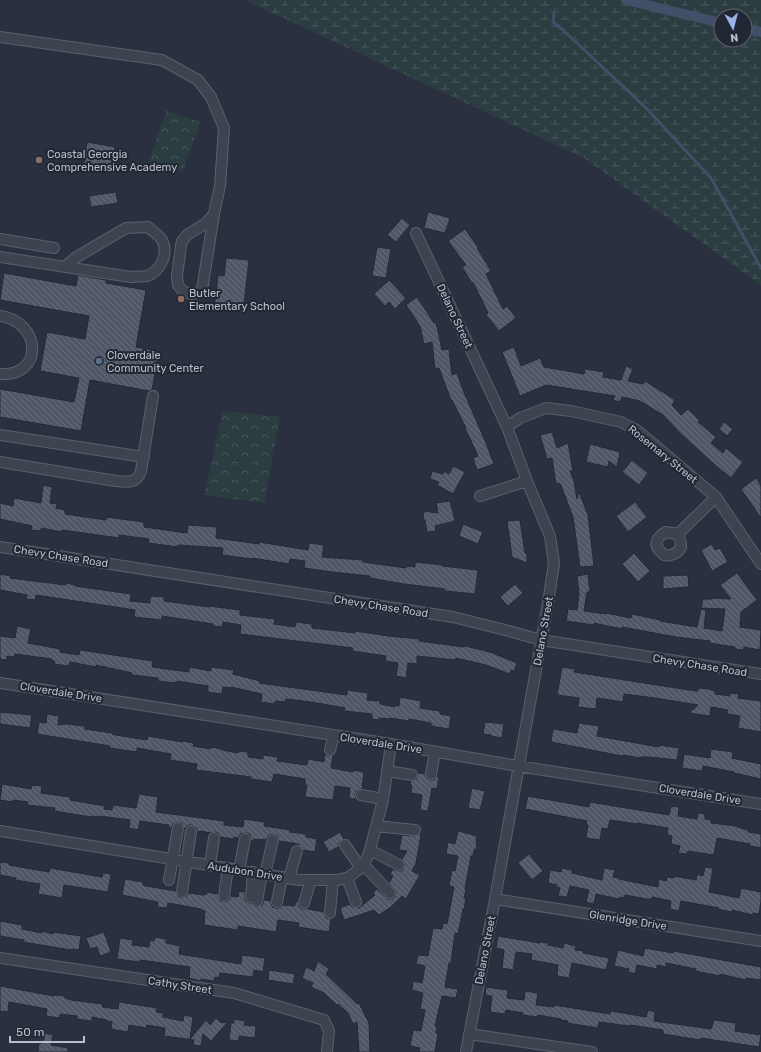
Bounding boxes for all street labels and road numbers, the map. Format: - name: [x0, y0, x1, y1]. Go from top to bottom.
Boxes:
- street label: Delano Street: [434, 282, 476, 351]
- street label: Rosemary Street: [625, 422, 701, 487]
- street label: Chevy Chase Road: [13, 543, 109, 570]
- street label: Chevy Chase Road: [333, 593, 429, 620]
- street label: Delano Street: [531, 595, 556, 667]
- street label: Chevy Chase Road: [652, 652, 748, 679]
- street label: Cloverdale Drive: [19, 680, 103, 705]
- street label: Cloverdale Drive: [339, 731, 423, 756]
- street label: Cloverdale Drive: [658, 782, 742, 807]
- street label: Audubon Drive: [206, 859, 283, 884]
- street label: Glenridge Drive: [588, 908, 668, 933]
- street label: Delano Street: [472, 914, 499, 986]
- street label: Cathy Street: [147, 974, 213, 997]

